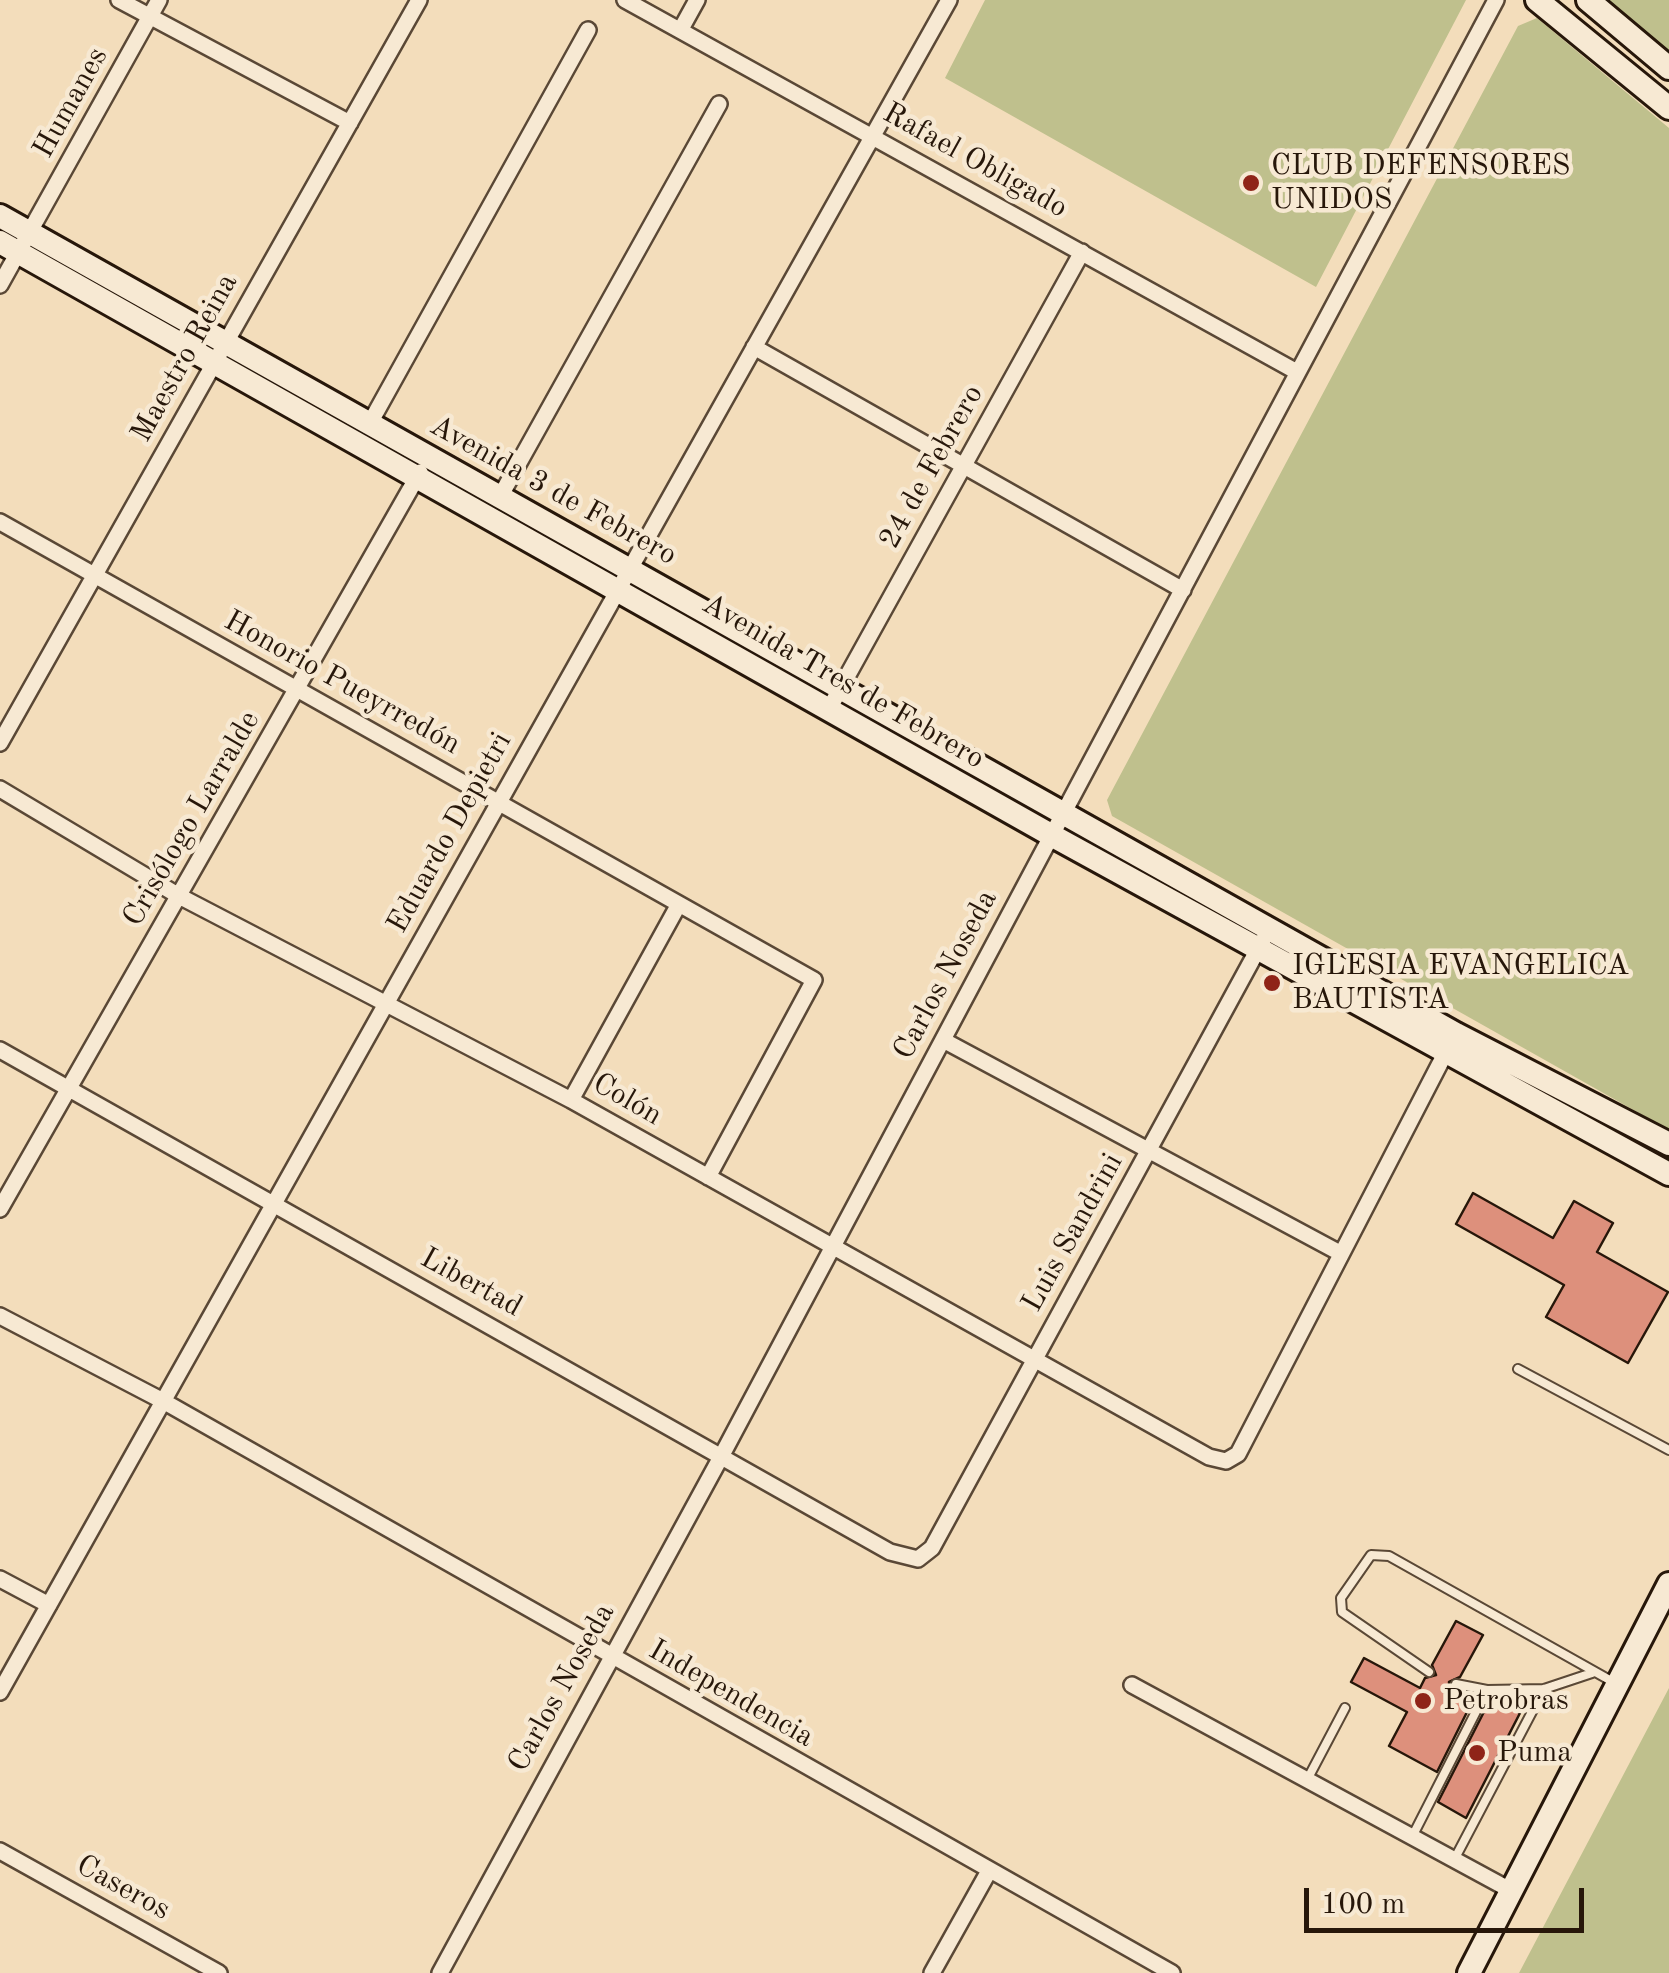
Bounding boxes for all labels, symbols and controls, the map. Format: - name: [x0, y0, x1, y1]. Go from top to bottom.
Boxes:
- street label: Humanes: [26, 41, 116, 165]
- street label: Rafael Obligado: [876, 95, 1074, 227]
- place label: CLUB DEFENSORES UNIDOS: [1271, 148, 1570, 218]
- marker: CLUB DEFENSORES UNIDOS: [1240, 172, 1262, 194]
- street label: Maestro Reina: [124, 267, 246, 449]
- street label: 24 de Febrero: [872, 379, 992, 555]
- street label: Avenida 3 de Febrero: [423, 408, 683, 574]
- street label: Avenida Tres de Febrero: [696, 586, 990, 778]
- street label: Honorio Pueyrredón: [218, 603, 466, 763]
- street label: Crisólogo Larralde: [116, 705, 268, 933]
- street label: Eduardo Depietri: [380, 726, 520, 940]
- street label: Carlos Noseda: [886, 884, 1006, 1066]
- place label: IGLESIA EVANGELICA BAUTISTA: [1292, 948, 1629, 1018]
- marker: IGLESIA EVANGELICA BAUTISTA: [1261, 972, 1283, 994]
- street label: Colón: [586, 1066, 668, 1134]
- street label: Luis Sandrini: [1015, 1147, 1131, 1319]
- street label: Libertad: [414, 1240, 528, 1326]
- street label: Carlos Noseda: [501, 1598, 623, 1778]
- street label: Independencia: [642, 1632, 820, 1756]
- place label: Petrobras: [1443, 1683, 1569, 1719]
- marker: Petrobras: [1412, 1690, 1434, 1712]
- place label: Puma: [1497, 1735, 1572, 1771]
- marker: Puma: [1466, 1742, 1488, 1764]
- street label: Caseros: [70, 1848, 176, 1928]
- scale bar: [1309, 1868, 1589, 1930]
- text: 100 m: [1321, 1890, 1405, 1920]

